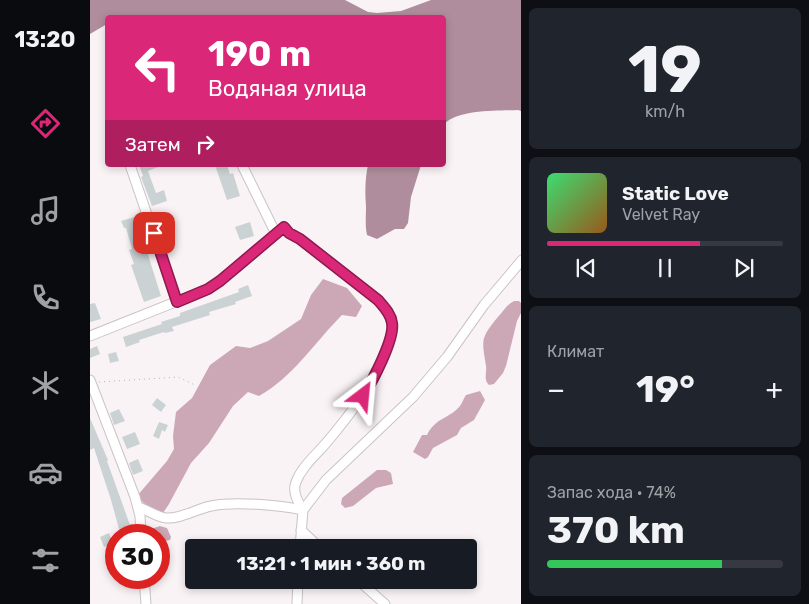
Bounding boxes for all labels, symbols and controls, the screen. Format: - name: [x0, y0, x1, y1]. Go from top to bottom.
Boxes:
- text: 13:20: [14, 26, 76, 53]
- text: 19: [628, 31, 702, 108]
- text: 190 m: [208, 33, 311, 75]
- icon: left: [125, 35, 190, 100]
- text: Водяная улица: [208, 75, 367, 102]
- text: km/h: [645, 102, 685, 121]
- icon: directions: [28, 106, 63, 141]
- icon: right: [191, 130, 219, 158]
- text: Затем: [125, 133, 181, 156]
- text: Static Love: [622, 182, 729, 205]
- icon: music: [28, 193, 63, 228]
- text: Velvet Ray: [622, 205, 700, 224]
- pin: [133, 212, 175, 254]
- icon: arrive: [140, 219, 168, 247]
- icon: previous: [572, 254, 600, 282]
- icon: pause: [651, 254, 679, 282]
- icon: next: [730, 254, 758, 282]
- icon: phone: [28, 280, 63, 315]
- text: Климат: [547, 342, 604, 361]
- text: 19°: [636, 366, 695, 412]
- icon: climate: [28, 368, 63, 403]
- position arrow: [336, 369, 388, 421]
- text: −: [547, 373, 565, 406]
- text: +: [766, 373, 783, 406]
- icon: car: [28, 455, 63, 490]
- text: Запас хода · 74%: [547, 483, 676, 502]
- text: 370 km: [547, 507, 685, 553]
- speed limit sign: 30: [105, 524, 170, 589]
- icon: filters: [28, 543, 63, 578]
- text: 13:21 · 1 мин · 360 m: [237, 552, 425, 575]

